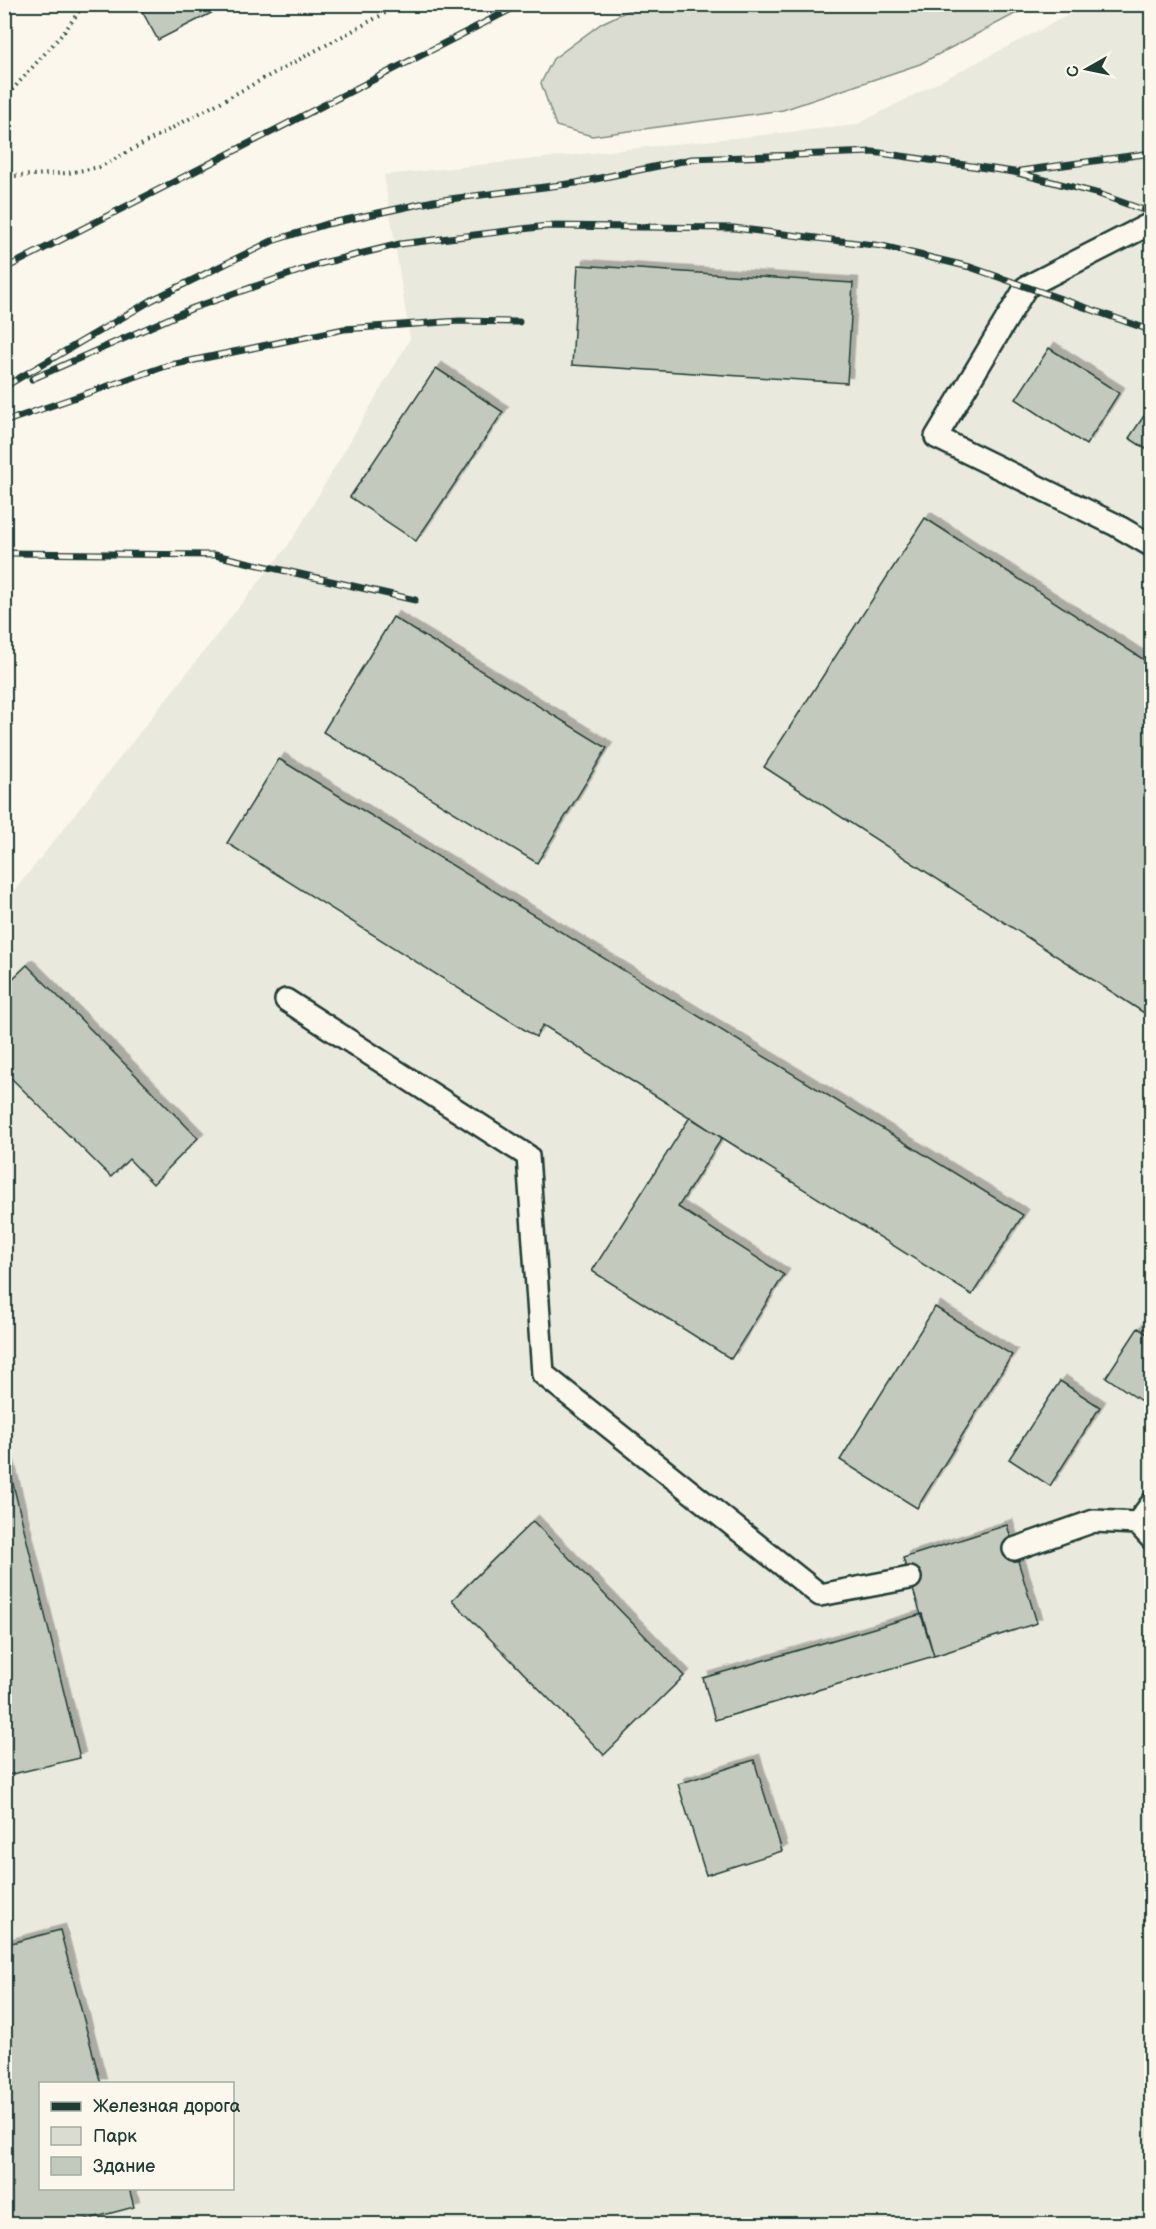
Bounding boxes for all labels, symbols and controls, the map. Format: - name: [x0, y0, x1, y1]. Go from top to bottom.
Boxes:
- north arrow: [1057, 39, 1117, 99]
- text: С: [1063, 64, 1084, 78]
- legend: [39, 2082, 234, 2190]
- text: Железная дорога: [93, 2096, 241, 2117]
- text: Парк: [93, 2126, 137, 2147]
- text: Здание: [93, 2156, 155, 2177]

